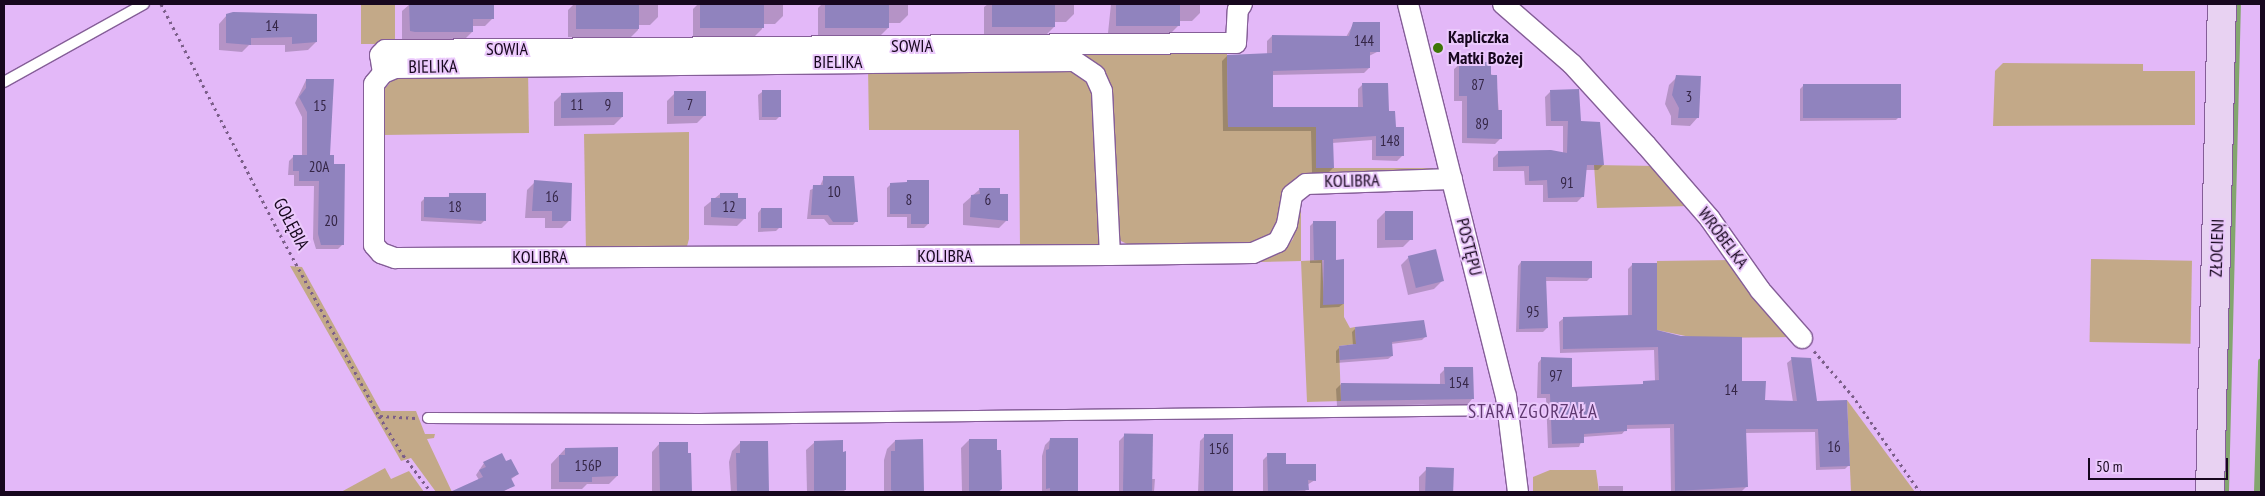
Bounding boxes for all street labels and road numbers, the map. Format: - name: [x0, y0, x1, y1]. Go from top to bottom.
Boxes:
- street label: SOWIA: [891, 35, 933, 57]
- street label: SOWIA: [486, 38, 528, 60]
- street label: BIELIKA: [813, 51, 863, 73]
- street label: BIELIKA: [408, 56, 458, 78]
- street label: KOLIBRA: [1324, 170, 1380, 192]
- street label: GOŁĘBIA: [269, 195, 313, 253]
- street label: WRÓBELKA: [1693, 203, 1753, 273]
- street label: POSTĘPU: [1451, 216, 1487, 278]
- street label: ZŁOCIENI: [2205, 218, 2229, 278]
- street label: KOLIBRA: [917, 245, 973, 267]
- street label: KOLIBRA: [512, 246, 568, 268]

